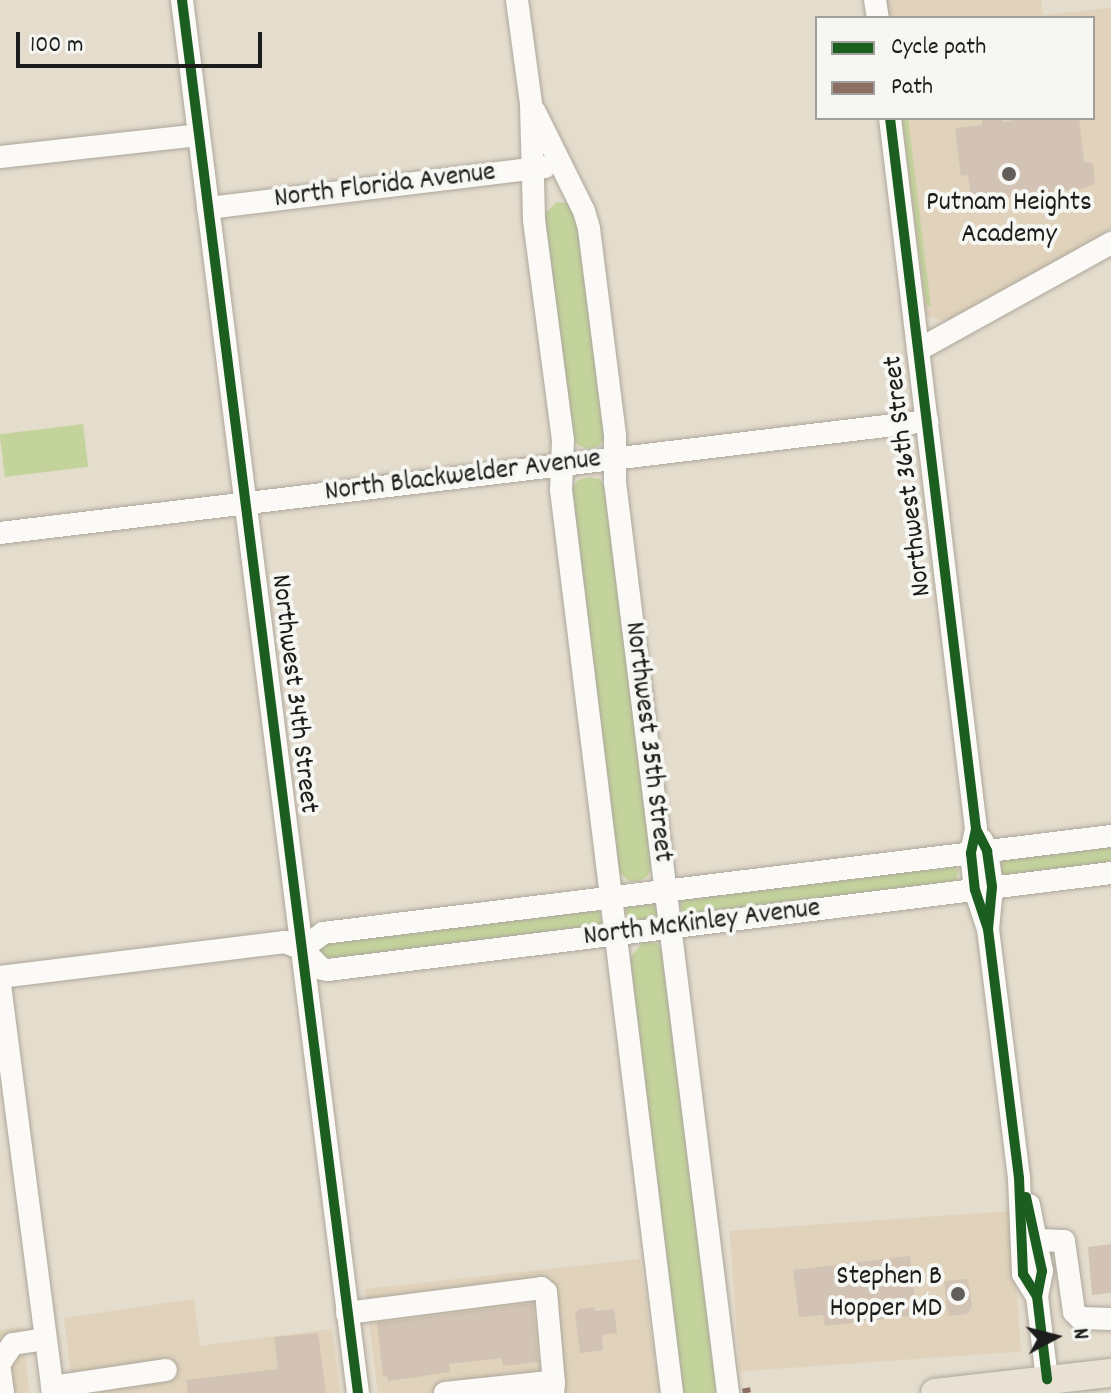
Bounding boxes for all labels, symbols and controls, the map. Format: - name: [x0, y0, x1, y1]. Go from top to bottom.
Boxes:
- scale bar: [20, 16, 266, 66]
- legend: [815, 16, 1095, 120]
- text: 100 m: [30, 29, 83, 63]
- text: Cycle path: [891, 31, 986, 65]
- text: Path: [891, 71, 933, 105]
- street label: North Florida Avenue: [272, 157, 498, 217]
- marker: Putnam Heights Academy: [1000, 165, 1018, 183]
- place label: Putnam Heights Academy: [926, 187, 1092, 253]
- street label: Northwest 36th Street: [878, 354, 940, 598]
- street label: North Blackwelder Avenue: [323, 443, 603, 511]
- street label: Northwest 34th Street: [262, 573, 324, 815]
- street label: Northwest 35th Street: [616, 620, 678, 864]
- street label: North McKinley Avenue: [582, 893, 822, 955]
- place label: Stephen B Hopper MD: [829, 1261, 942, 1327]
- marker: Stephen B Hopper MD: [949, 1285, 967, 1303]
- north arrow: [1015, 1297, 1095, 1377]
- text: N: [1063, 1327, 1095, 1341]

